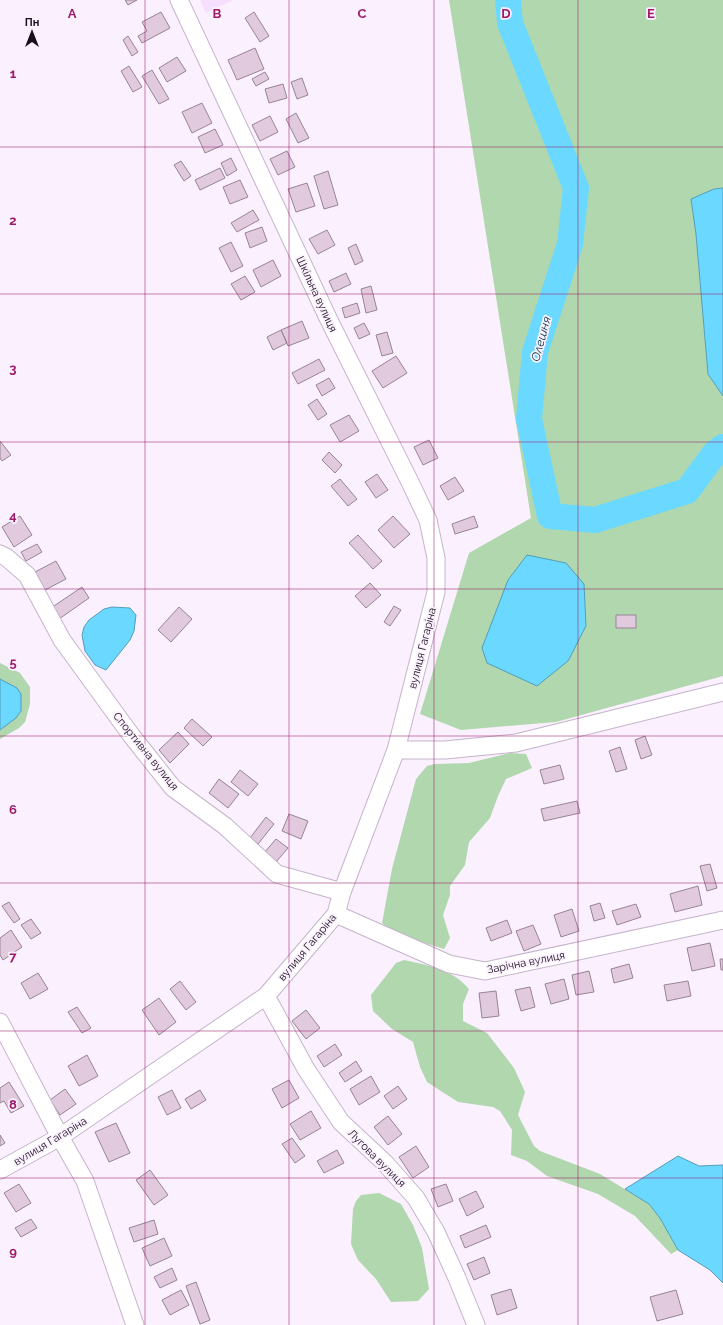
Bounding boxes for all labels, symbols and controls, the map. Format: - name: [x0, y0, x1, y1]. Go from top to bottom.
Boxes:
- text: A: [68, 6, 77, 21]
- text: B: [213, 6, 222, 21]
- text: C: [358, 6, 367, 21]
- text: D: [501, 6, 511, 21]
- text: E: [647, 6, 655, 21]
- north arrow: [12, 12, 52, 52]
- text: Пн: [25, 16, 39, 29]
- text: 1: [10, 66, 17, 81]
- text: 2: [9, 213, 17, 228]
- street label: Шкільна вулиця: [293, 254, 340, 334]
- water label: Олешня: [528, 314, 554, 363]
- text: 3: [9, 361, 17, 376]
- text: 4: [9, 508, 17, 523]
- street label: вулиця Гагаріна: [406, 606, 439, 690]
- text: 5: [9, 655, 17, 670]
- street label: Спортивна вулиця: [110, 710, 181, 793]
- text: 6: [9, 802, 17, 817]
- street label: вулиця Гагаріна: [276, 911, 339, 983]
- text: 7: [9, 949, 17, 964]
- street label: Зарічна вулиця: [486, 949, 566, 976]
- text: 8: [9, 1097, 17, 1112]
- street label: вулиця Гагаріна: [11, 1114, 89, 1168]
- street label: Лугова вулиця: [345, 1127, 408, 1190]
- text: 9: [9, 1244, 17, 1259]

